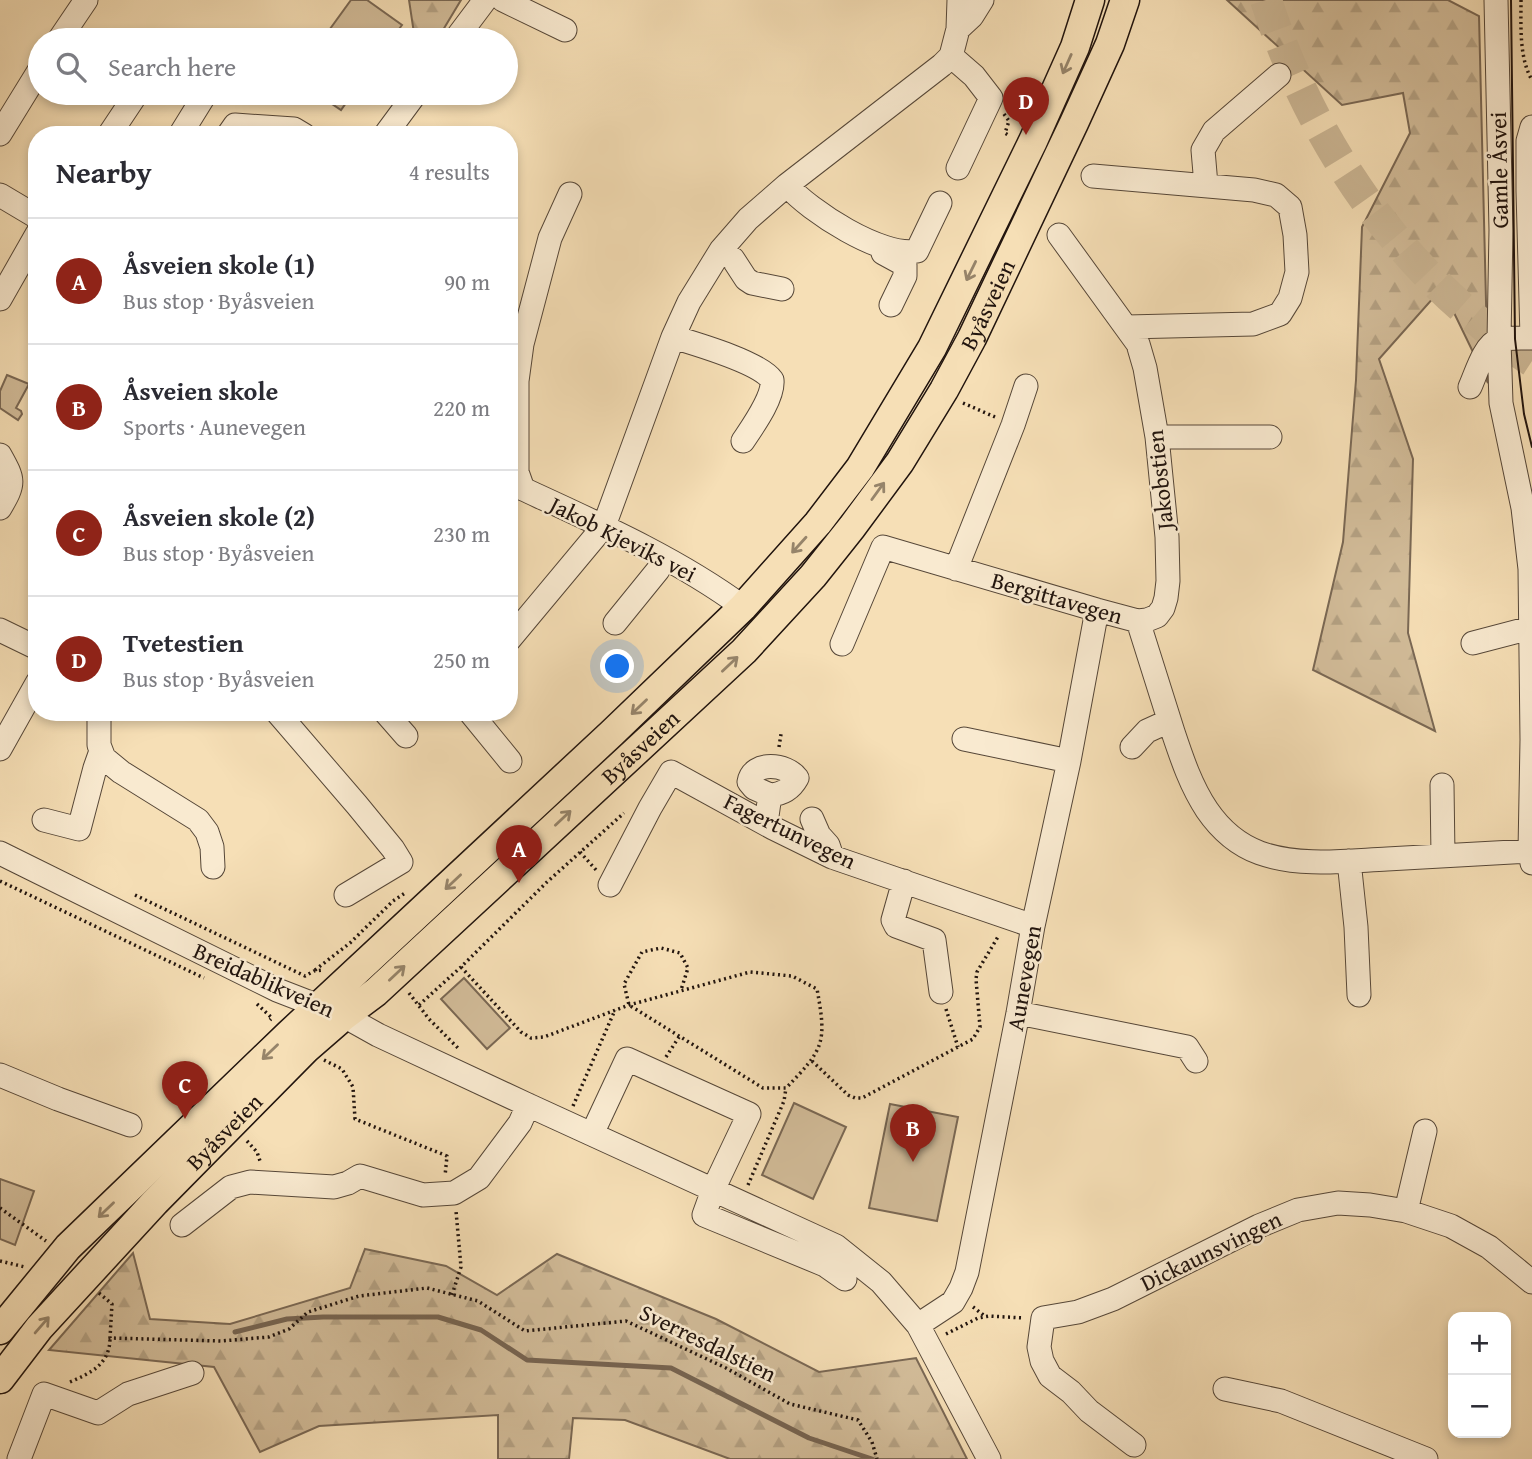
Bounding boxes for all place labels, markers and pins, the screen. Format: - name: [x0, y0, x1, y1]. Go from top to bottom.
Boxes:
- pin: D: [1003, 77, 1049, 135]
- pin: A: [496, 825, 542, 883]
- pin: C: [162, 1061, 208, 1119]
- pin: B: [890, 1104, 936, 1162]

